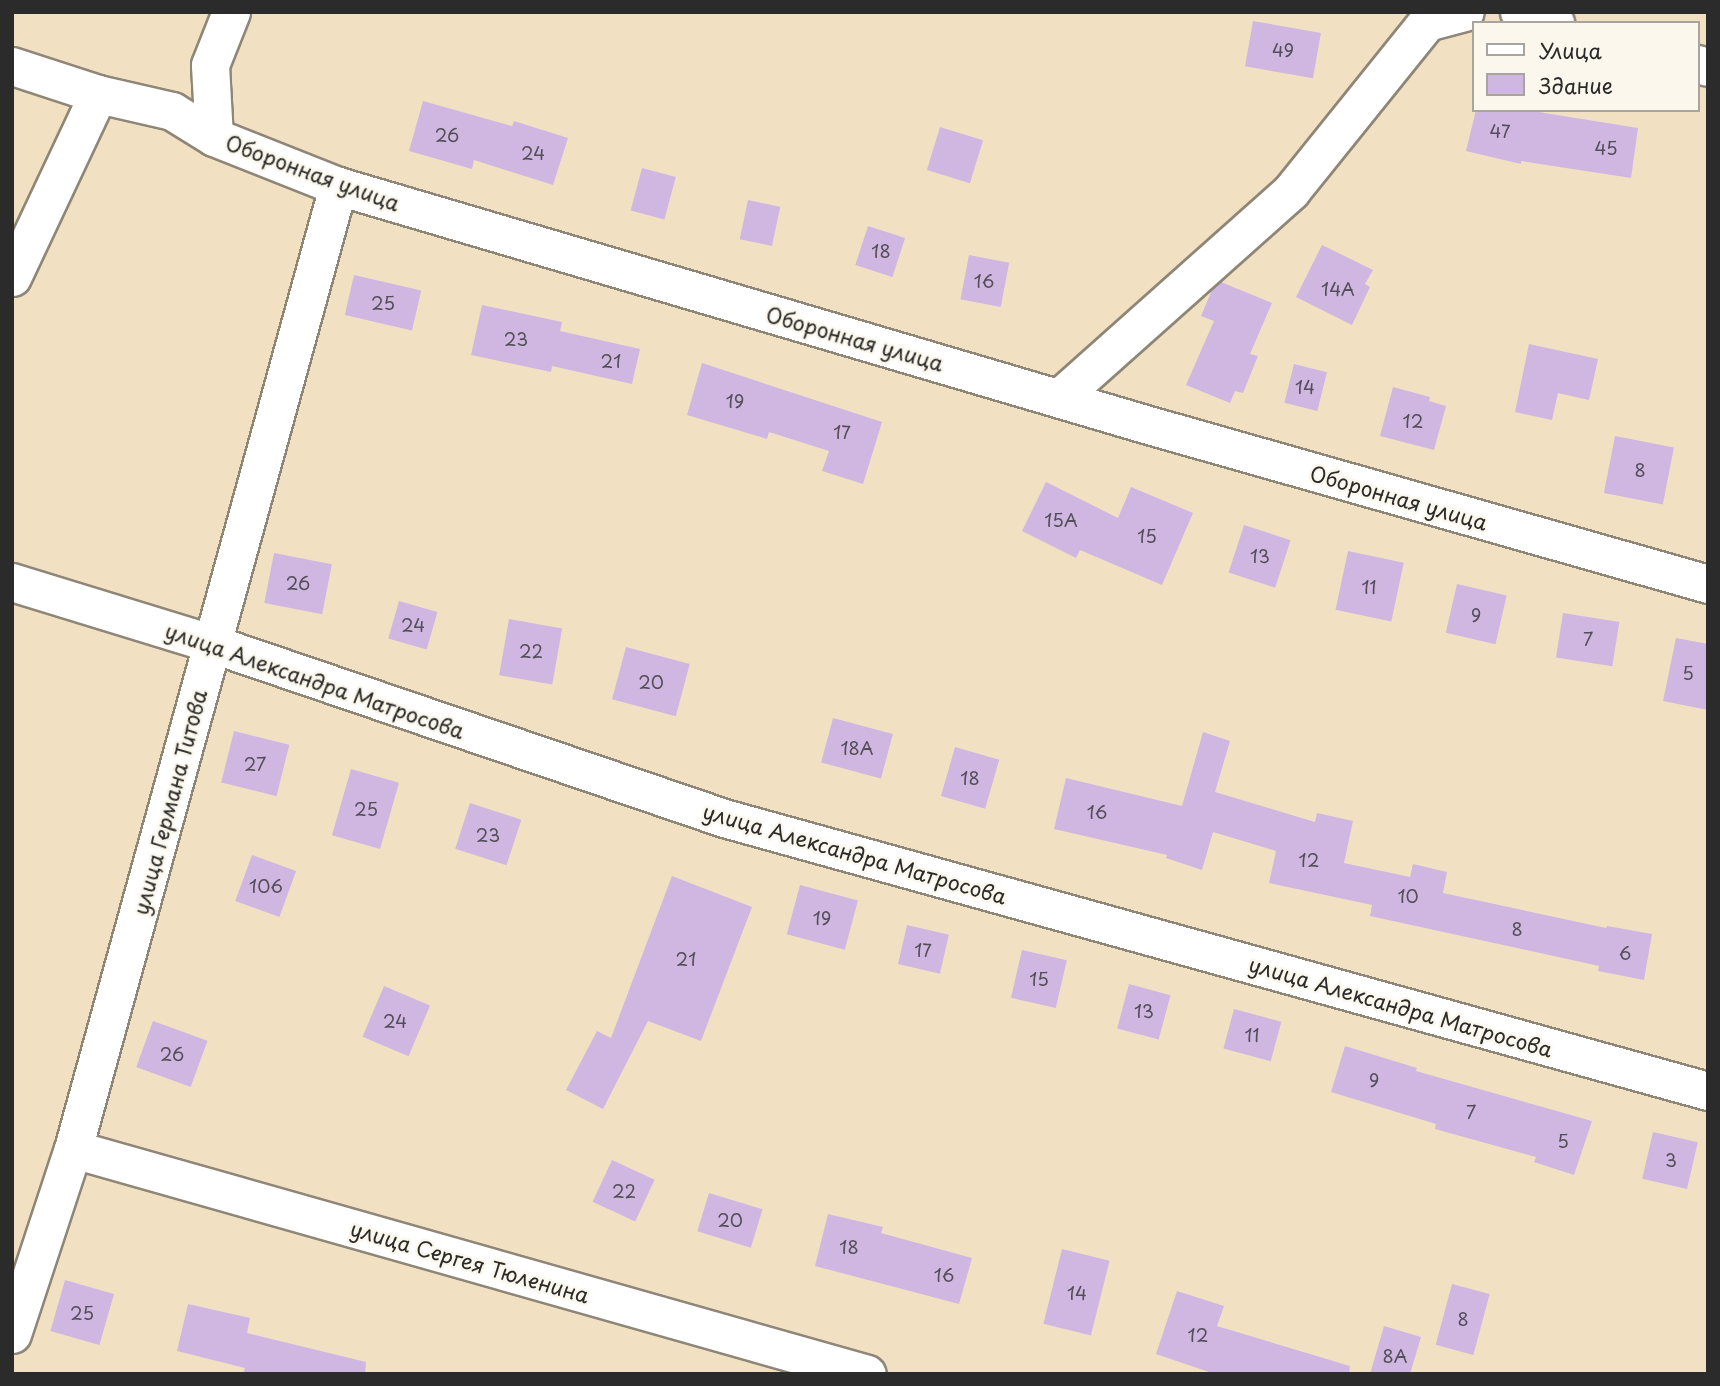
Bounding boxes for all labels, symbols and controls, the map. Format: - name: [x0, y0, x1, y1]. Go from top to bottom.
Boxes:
- legend: [1472, 21, 1699, 112]
- text: Улица: [1539, 34, 1602, 66]
- house number: 49: [1272, 39, 1294, 61]
- text: Здание: [1539, 69, 1613, 101]
- house number: 47: [1489, 120, 1511, 142]
- house number: 26: [435, 124, 459, 146]
- street label: Оборонная улица: [222, 129, 404, 215]
- house number: 45: [1595, 137, 1617, 159]
- house number: 24: [521, 142, 545, 164]
- house number: 18: [871, 240, 891, 262]
- house number: 16: [974, 270, 994, 292]
- house number: 14А: [1321, 278, 1355, 300]
- house number: 25: [371, 292, 395, 314]
- street label: Оборонная улица: [763, 300, 947, 376]
- house number: 23: [504, 328, 528, 350]
- house number: 21: [601, 350, 621, 372]
- house number: 14: [1295, 376, 1315, 398]
- house number: 19: [726, 390, 744, 412]
- house number: 12: [1403, 410, 1423, 432]
- house number: 17: [833, 421, 851, 443]
- street label: Оборонная улица: [1307, 459, 1491, 535]
- house number: 8: [1634, 459, 1646, 481]
- house number: 15А: [1044, 509, 1078, 531]
- house number: 15: [1137, 525, 1157, 547]
- house number: 13: [1250, 545, 1270, 567]
- house number: 26: [286, 572, 310, 594]
- house number: 11: [1361, 576, 1377, 598]
- house number: 9: [1471, 604, 1481, 626]
- house number: 24: [401, 614, 425, 636]
- street label: улица Александра Матросова: [162, 617, 468, 743]
- house number: 7: [1583, 628, 1593, 650]
- house number: 22: [519, 640, 543, 662]
- house number: 5: [1682, 662, 1694, 684]
- house number: 20: [638, 671, 664, 693]
- street label: улица Германа Титова: [126, 685, 212, 919]
- house number: 18А: [840, 737, 874, 759]
- house number: 27: [244, 753, 266, 775]
- house number: 18: [960, 767, 980, 789]
- street label: улица Александра Матросова: [700, 797, 1010, 909]
- house number: 25: [354, 798, 378, 820]
- house number: 16: [1087, 801, 1107, 823]
- house number: 23: [476, 824, 500, 846]
- house number: 12: [1299, 849, 1319, 871]
- house number: 106: [249, 875, 283, 897]
- house number: 10: [1397, 885, 1419, 907]
- house number: 19: [813, 907, 831, 929]
- house number: 8: [1511, 918, 1523, 940]
- house number: 17: [914, 939, 932, 961]
- house number: 6: [1619, 942, 1631, 964]
- house number: 21: [676, 948, 696, 970]
- street label: улица Александра Матросова: [1246, 950, 1556, 1062]
- house number: 15: [1029, 968, 1049, 990]
- house number: 13: [1134, 1000, 1154, 1022]
- house number: 24: [383, 1010, 407, 1032]
- house number: 11: [1244, 1024, 1260, 1046]
- house number: 26: [160, 1043, 184, 1065]
- house number: 9: [1369, 1069, 1379, 1091]
- house number: 7: [1466, 1101, 1476, 1123]
- house number: 5: [1557, 1130, 1569, 1152]
- house number: 3: [1665, 1149, 1677, 1171]
- house number: 22: [612, 1180, 636, 1202]
- house number: 20: [717, 1209, 743, 1231]
- street label: улица Сергея Тюленина: [348, 1215, 592, 1307]
- house number: 18: [839, 1236, 859, 1258]
- house number: 16: [934, 1264, 954, 1286]
- house number: 14: [1067, 1282, 1087, 1304]
- house number: 25: [70, 1302, 94, 1324]
- house number: 8: [1457, 1308, 1469, 1330]
- house number: 12: [1188, 1324, 1208, 1346]
- house number: 8А: [1382, 1345, 1408, 1367]

